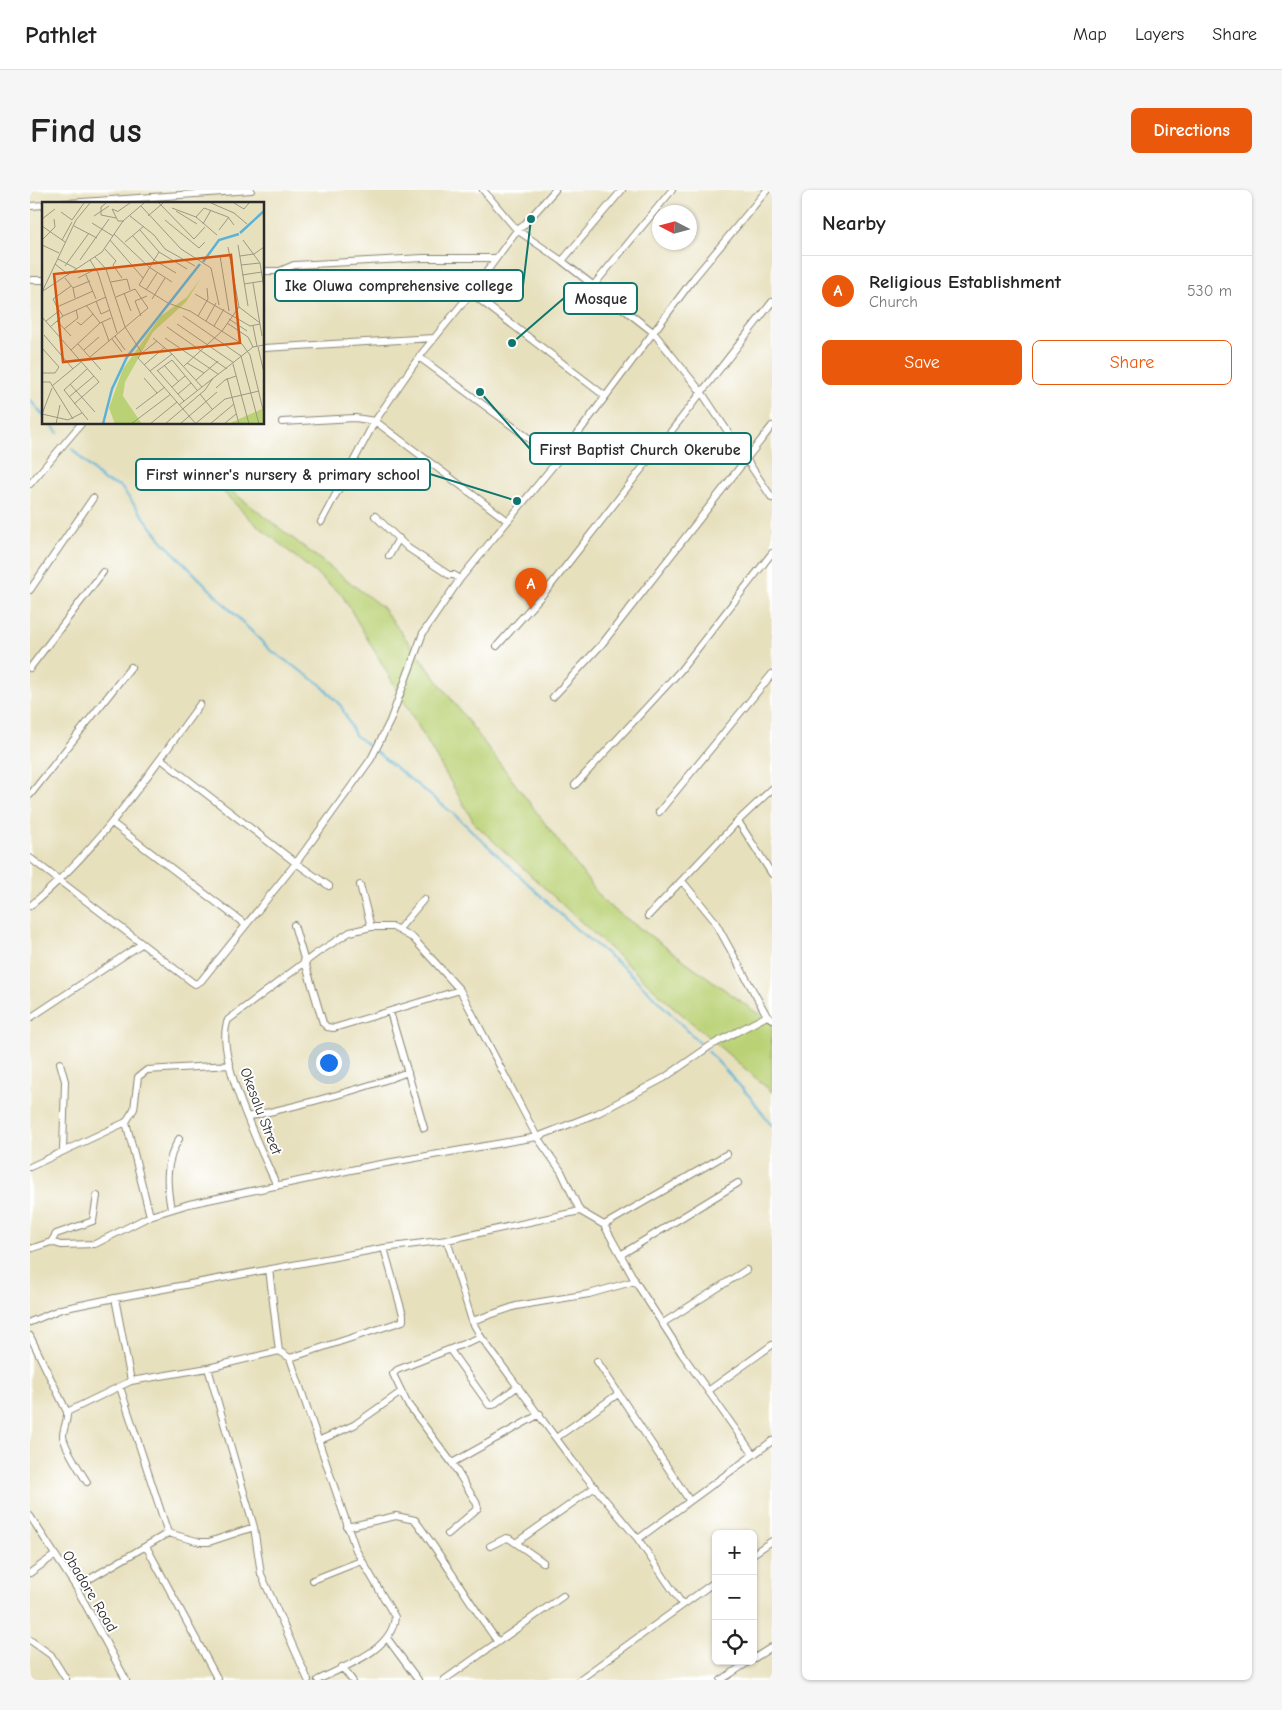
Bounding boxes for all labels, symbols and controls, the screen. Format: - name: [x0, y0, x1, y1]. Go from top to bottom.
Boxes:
- text: Pathlet: [25, 21, 96, 49]
- text: Map: [1073, 24, 1107, 45]
- text: Layers: [1135, 24, 1184, 45]
- text: Share: [1212, 24, 1257, 45]
- button: Directions: [1131, 108, 1252, 153]
- text: Find us: [30, 110, 142, 151]
- inset map: [42, 202, 265, 425]
- north arrow: [652, 205, 697, 250]
- text: Nearby: [822, 211, 886, 235]
- callout: Ike Oluwa comprehensive college: [275, 270, 523, 301]
- text: Religious Establishment: [869, 271, 1061, 293]
- text: Ike Oluwa comprehensive college: [285, 277, 513, 295]
- text: A: [834, 282, 842, 300]
- text: 530 m: [1187, 282, 1232, 300]
- callout: Mosque: [564, 283, 637, 314]
- text: Mosque: [575, 290, 627, 308]
- text: Church: [869, 293, 918, 311]
- button: Save: [822, 340, 1022, 385]
- button: Share: [1032, 340, 1232, 385]
- callout: First Baptist Church Okerube: [530, 433, 751, 464]
- text: First Baptist Church Okerube: [539, 441, 741, 459]
- callout: First winner's nursery & primary school: [136, 459, 430, 490]
- text: First winner's nursery & primary school: [146, 466, 420, 484]
- pin: A: [515, 568, 547, 609]
- your location: [316, 1050, 342, 1076]
- street label: Okesalu Street: [236, 1065, 286, 1158]
- map controls: [712, 1530, 757, 1665]
- button: +: [712, 1530, 757, 1575]
- street label: Obadore Road: [59, 1547, 121, 1635]
- button: −: [712, 1575, 757, 1620]
- button: locate: [712, 1620, 757, 1665]

